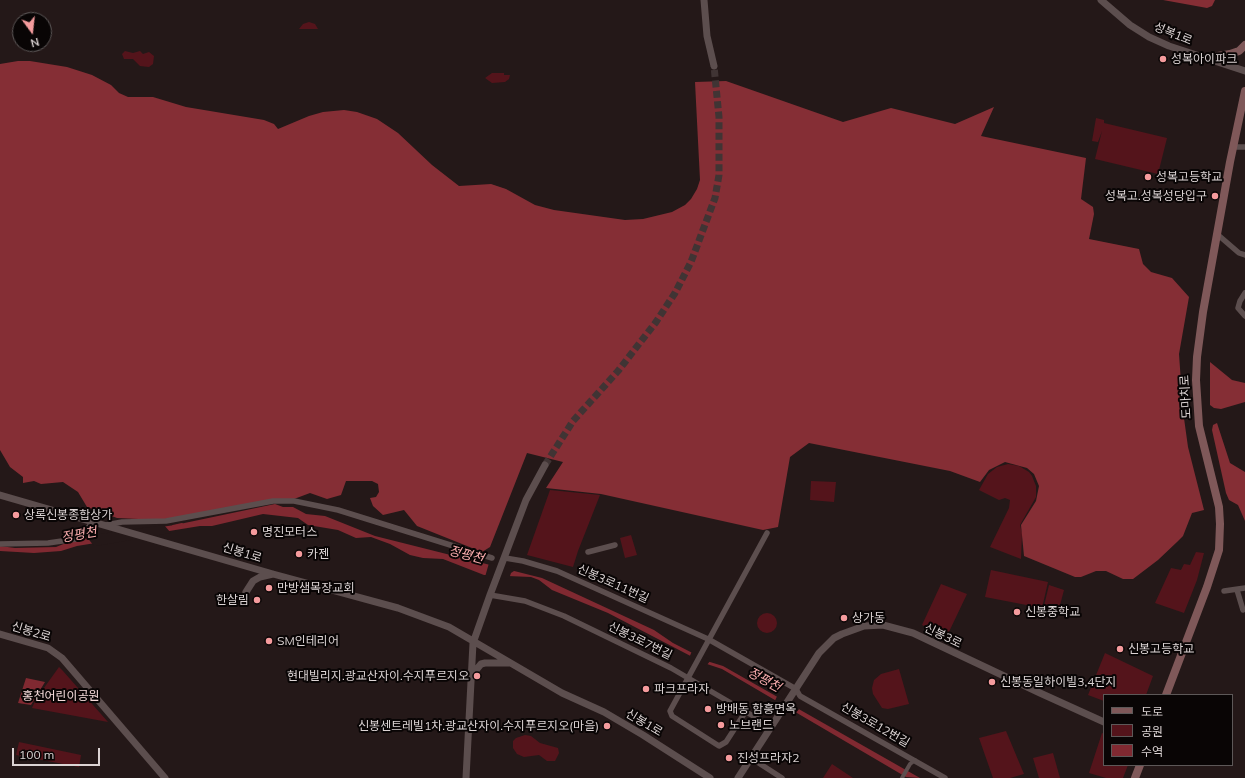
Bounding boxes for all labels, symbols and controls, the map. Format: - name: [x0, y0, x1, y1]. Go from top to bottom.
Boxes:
- north arrow: [12, 12, 52, 52]
- street label: 성복1로: [1152, 20, 1194, 48]
- text: N: [29, 35, 41, 50]
- place label: 성복아이파크: [1171, 52, 1237, 66]
- marker: 성복아이파크: [1158, 54, 1168, 64]
- place label: 성복고등학교: [1156, 170, 1222, 184]
- marker: 성복고등학교: [1143, 172, 1153, 182]
- place label: 성복고.성복성당입구: [1105, 189, 1207, 203]
- marker: 성복고.성복성당입구: [1210, 191, 1220, 201]
- street label: 도마치로: [1178, 375, 1194, 419]
- place label: 상록신봉종합상가: [24, 508, 112, 522]
- marker: 상록신봉종합상가: [11, 510, 21, 520]
- water label: 정평천: [60, 524, 98, 546]
- place label: 명진모터스: [262, 525, 317, 539]
- marker: 명진모터스: [249, 527, 259, 537]
- street label: 신봉1로: [221, 540, 263, 566]
- water label: 정평천: [447, 543, 485, 567]
- place label: 카젠: [307, 547, 329, 561]
- marker: 카젠: [294, 549, 304, 559]
- street label: 신봉3로11번길: [575, 562, 651, 606]
- place label: 만방샘목장교회: [277, 581, 354, 595]
- marker: 만방샘목장교회: [264, 583, 274, 593]
- place label: 한살림: [216, 593, 249, 607]
- marker: 한살림: [252, 595, 262, 605]
- place label: 신봉중학교: [1025, 605, 1080, 619]
- marker: 신봉중학교: [1012, 607, 1022, 617]
- place label: 상가동: [852, 611, 885, 625]
- marker: 상가동: [839, 613, 849, 623]
- street label: 신봉2로: [10, 619, 52, 645]
- street label: 신봉3로7번길: [606, 619, 674, 663]
- street label: 신봉3로: [922, 621, 964, 651]
- place label: SM인테리어: [277, 634, 339, 648]
- marker: SM인테리어: [264, 636, 274, 646]
- place label: 신봉고등학교: [1128, 642, 1194, 656]
- marker: 신봉고등학교: [1115, 644, 1125, 654]
- water label: 정평천: [745, 664, 783, 696]
- place label: 현대빌리지.광교산자이.수지푸르지오: [287, 669, 469, 683]
- marker: 현대빌리지.광교산자이.수지푸르지오: [472, 671, 482, 681]
- place label: 신봉동일하이빌3,4단지: [1000, 675, 1116, 689]
- marker: 신봉동일하이빌3,4단지: [987, 677, 997, 687]
- place label: 파크프라자: [654, 682, 709, 696]
- marker: 파크프라자: [641, 684, 651, 694]
- park label: 홍천어린이공원: [22, 689, 100, 703]
- legend: [1103, 694, 1233, 766]
- street label: 신봉3로12번길: [838, 700, 912, 750]
- place label: 방배동 함흥면옥: [716, 702, 796, 716]
- marker: 방배동 함흥면옥: [703, 704, 713, 714]
- text: 도로: [1141, 704, 1163, 719]
- street label: 신봉1로: [623, 706, 665, 740]
- place label: 노브랜드: [729, 718, 773, 732]
- place label: 신봉센트레빌1차.광교산자이.수지푸르지오(마을): [358, 719, 599, 733]
- marker: 노브랜드: [716, 720, 726, 730]
- marker: 신봉센트레빌1차.광교산자이.수지푸르지오(마을): [602, 721, 612, 731]
- text: 공원: [1141, 724, 1163, 739]
- scale bar: [14, 740, 102, 766]
- text: 수역: [1141, 744, 1163, 759]
- text: 100 m: [19, 747, 54, 762]
- place label: 진성프라자2: [737, 751, 799, 765]
- marker: 진성프라자2: [724, 753, 734, 763]

